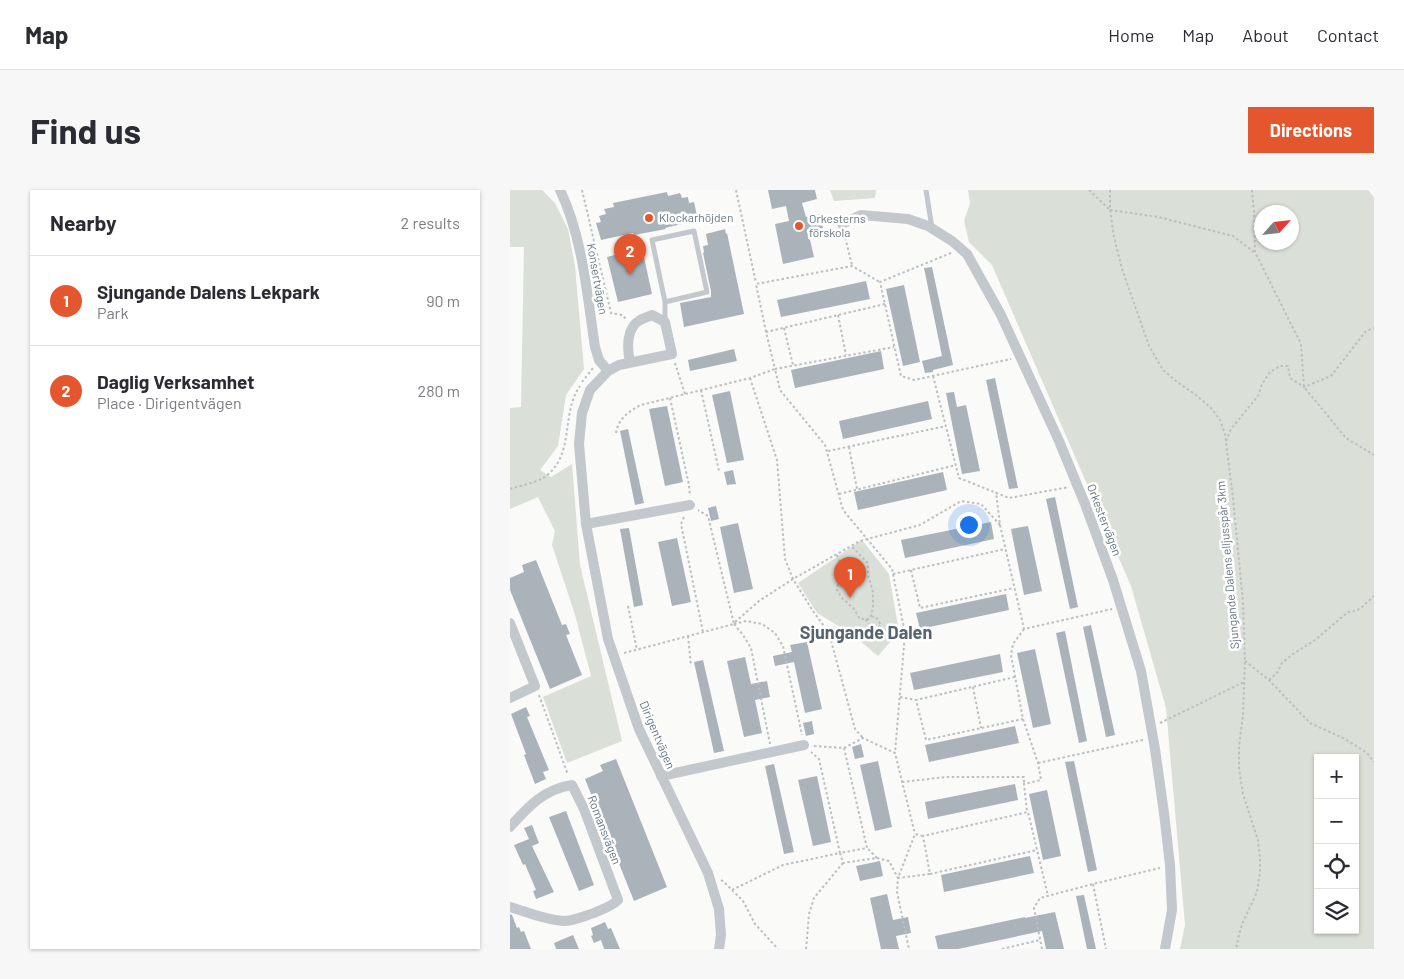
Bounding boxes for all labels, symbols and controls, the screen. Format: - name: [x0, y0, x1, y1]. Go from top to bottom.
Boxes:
- text: Map: [25, 20, 68, 49]
- text: Home: [1108, 24, 1154, 46]
- text: Map: [1182, 24, 1214, 46]
- text: About: [1242, 24, 1289, 46]
- text: Contact: [1317, 24, 1379, 46]
- button: Directions: [1248, 107, 1374, 153]
- text: Find us: [30, 109, 141, 151]
- north arrow: [1254, 205, 1299, 250]
- text: Nearby: [50, 210, 116, 235]
- place label: Klockarhöjden: [659, 210, 733, 224]
- place label: Orkesterns förskola: [809, 211, 866, 239]
- marker: Klockarhöjden: [643, 212, 655, 224]
- text: 2 results: [401, 213, 460, 232]
- marker: Orkesterns förskola: [793, 220, 805, 232]
- pin: 2: [614, 234, 646, 275]
- street label: Konsertvägen: [585, 242, 611, 316]
- text: Sjungande Dalens Lekpark: [97, 280, 320, 303]
- text: 1: [63, 291, 69, 310]
- text: 90 m: [426, 291, 460, 310]
- text: Park: [97, 303, 128, 322]
- text: Daglig Verksamhet: [97, 370, 254, 393]
- text: 2: [62, 381, 70, 400]
- text: 280 m: [418, 381, 460, 400]
- text: Place · Dirigentvägen: [97, 393, 242, 412]
- street label: Sjungande Dalens elljusspår 3km: [1213, 480, 1241, 650]
- street label: Orkestervägen: [1085, 482, 1125, 558]
- your location: [956, 512, 982, 538]
- pin: 1: [834, 557, 866, 598]
- district label: Sjungande Dalen: [800, 621, 932, 643]
- street label: Dirigentvägen: [637, 698, 679, 771]
- map controls: [1314, 754, 1359, 934]
- button: +: [1314, 754, 1359, 799]
- street label: Romansvägen: [585, 793, 625, 866]
- button: −: [1314, 799, 1359, 844]
- button: locate: [1314, 844, 1359, 889]
- button: layers: [1314, 889, 1359, 934]

